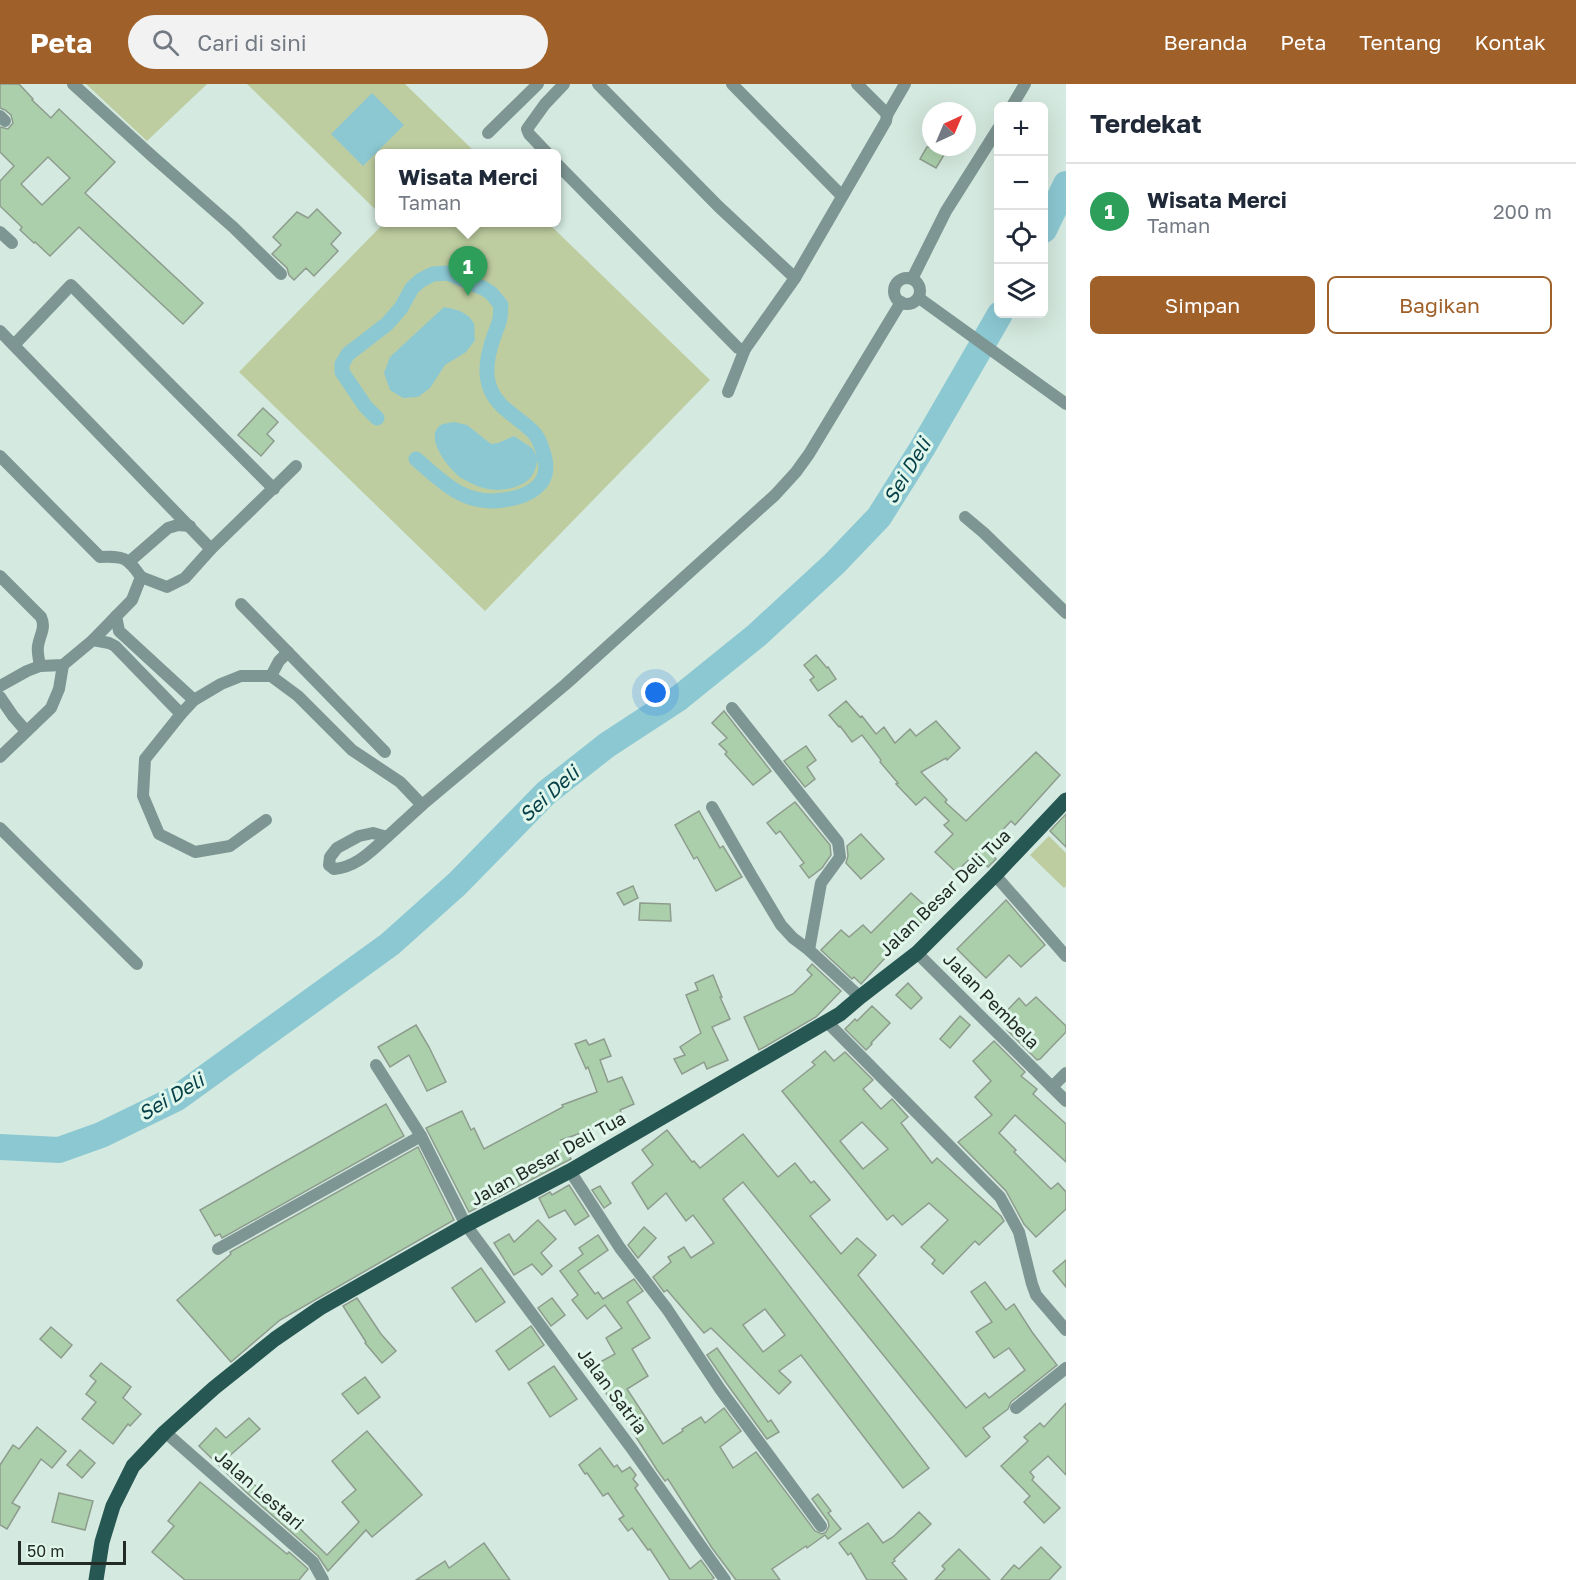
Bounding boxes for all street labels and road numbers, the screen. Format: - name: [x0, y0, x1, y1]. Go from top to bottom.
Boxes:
- street label: Jalan Besar Deli Tua: [874, 824, 1015, 961]
- street label: Jalan Pembela: [939, 948, 1044, 1053]
- street label: Jalan Besar Deli Tua: [466, 1106, 629, 1210]
- street label: Jalan Satria: [573, 1343, 652, 1438]
- street label: Jalan Lestari: [211, 1445, 309, 1534]

